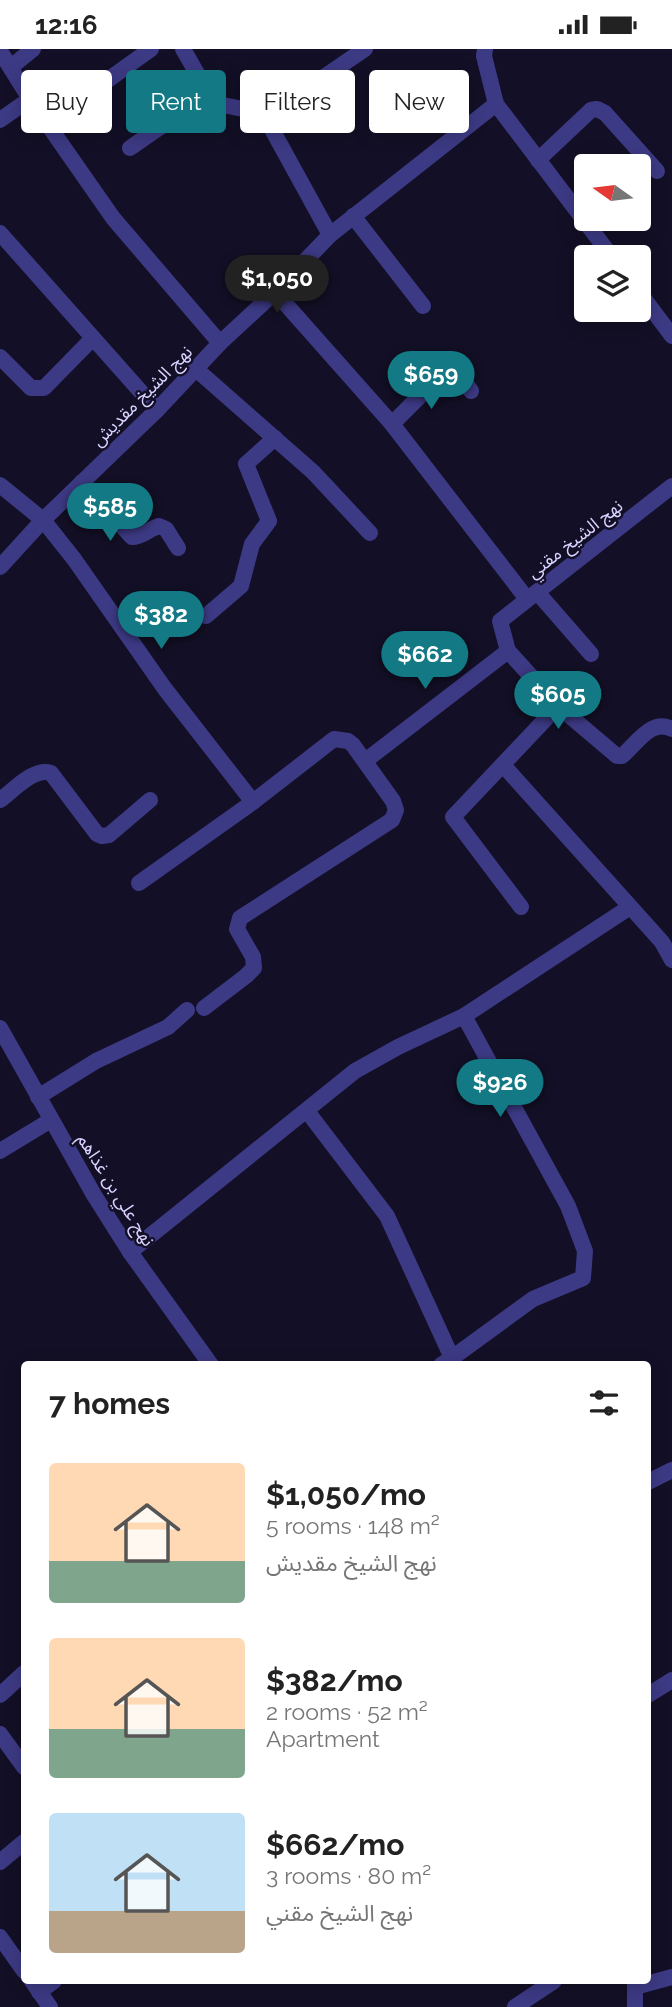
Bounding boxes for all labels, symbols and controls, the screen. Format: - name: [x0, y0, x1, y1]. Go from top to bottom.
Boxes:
- text: 12:16: [35, 10, 98, 40]
- chip: Buy: [21, 70, 112, 133]
- chip: Rent: [126, 70, 226, 133]
- chip: Filters: [240, 70, 355, 133]
- chip: New: [369, 70, 469, 133]
- north arrow: [574, 154, 651, 231]
- map controls: [574, 154, 651, 322]
- button: layers: [574, 245, 651, 322]
- pin: $1,050: [220, 255, 334, 315]
- text: $1,050: [241, 264, 313, 291]
- street label: نهج الشيخ مقديش: [87, 341, 198, 452]
- pin: $659: [390, 351, 472, 411]
- text: $659: [404, 360, 458, 387]
- pin: $585: [69, 483, 151, 543]
- text: $585: [83, 492, 137, 519]
- street label: نهج الشيخ مقني: [523, 495, 629, 585]
- pin: $382: [120, 591, 202, 651]
- text: $382: [134, 600, 188, 627]
- pin: $662: [384, 631, 466, 691]
- text: $662: [397, 640, 453, 667]
- pin: $605: [517, 671, 599, 731]
- text: $605: [530, 680, 586, 707]
- pin: $926: [459, 1059, 541, 1119]
- text: $926: [472, 1068, 528, 1095]
- street label: نهج علي بن غذاهم: [71, 1130, 159, 1251]
- icon: filters: [585, 1384, 623, 1422]
- text: 7 homes: [49, 1386, 170, 1421]
- text: $1,050/mo: [266, 1477, 426, 1512]
- icon: home: [105, 1491, 189, 1575]
- text: 5 rooms · 148 m²: [266, 1512, 440, 1539]
- text: نهج الشيخ مقديش: [266, 1549, 437, 1576]
- text: $382/mo: [266, 1663, 403, 1698]
- icon: home: [105, 1666, 189, 1750]
- text: 2 rooms · 52 m²: [266, 1698, 428, 1725]
- text: Apartment: [266, 1725, 380, 1752]
- text: $662/mo: [266, 1827, 404, 1862]
- icon: home: [105, 1841, 189, 1925]
- text: 3 rooms · 80 m²: [266, 1862, 431, 1889]
- text: نهج الشيخ مقني: [266, 1899, 413, 1926]

